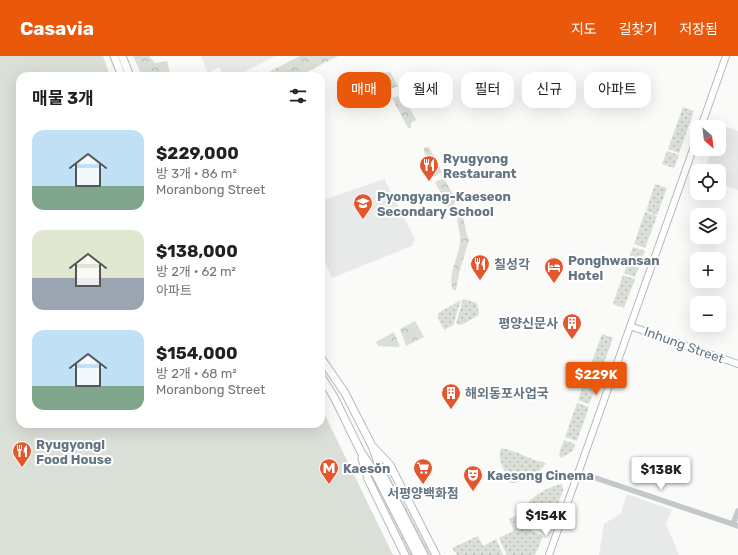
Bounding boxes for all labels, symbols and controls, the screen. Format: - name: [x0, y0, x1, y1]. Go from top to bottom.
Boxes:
- text: Casavia: [20, 17, 94, 40]
- text: 지도: [571, 21, 597, 38]
- text: 길찾기: [619, 21, 657, 38]
- text: 저장됨: [679, 21, 718, 38]
- chip: 매매: [337, 72, 391, 108]
- chip: 월세: [399, 72, 453, 108]
- chip: 필터: [461, 72, 514, 108]
- chip: 신규: [522, 72, 576, 108]
- chip: 아파트: [584, 72, 651, 108]
- icon: filters: [287, 85, 309, 107]
- text: 매물 3개: [32, 88, 94, 108]
- north arrow: [690, 120, 726, 156]
- map controls: [690, 120, 726, 332]
- text: $229,000: [156, 143, 239, 163]
- icon: home: [64, 146, 112, 194]
- place label: Ryugyong Restaurant: [443, 151, 517, 181]
- restaurant icon: Ryugyong Restaurant: [418, 154, 440, 182]
- button: locate: [690, 164, 726, 200]
- text: 방 3개 · 86 m²: [156, 166, 237, 181]
- text: Moranbong Street: [156, 182, 265, 197]
- place label: Pyongyang-Kaeseon Secondary School: [377, 189, 511, 219]
- school or university icon: Pyongyang-Kaeseon Secondary School: [352, 192, 374, 220]
- button: layers: [690, 208, 726, 244]
- text: $138,000: [156, 241, 238, 261]
- icon: home: [64, 246, 112, 294]
- button: +: [690, 252, 726, 288]
- restaurant icon: 칠성각: [469, 253, 491, 281]
- place label: Ponghwansan Hotel: [568, 253, 660, 283]
- hotel icon: Ponghwansan Hotel: [543, 256, 565, 284]
- place label: 칠성각: [494, 257, 530, 272]
- text: 방 2개 · 62 m²: [156, 264, 236, 279]
- text: 아파트: [156, 283, 192, 298]
- button: −: [690, 296, 726, 332]
- building icon: 평양신문사: [561, 312, 583, 340]
- place label: 평양신문사: [498, 316, 558, 331]
- street label: Inhung Street: [642, 324, 726, 367]
- text: $154,000: [156, 343, 238, 363]
- icon: home: [64, 346, 112, 394]
- pin: $229K: [568, 362, 624, 396]
- text: 방 2개 · 68 m²: [156, 366, 237, 381]
- text: $229K: [575, 367, 617, 382]
- text: Moranbong Street: [156, 382, 265, 397]
- building icon: 해외동포사업국: [440, 382, 462, 410]
- place label: 해외동포사업국: [465, 386, 549, 401]
- place label: Ryugyongl Food House: [36, 437, 112, 467]
- restaurant icon: Ryugyongl Food House: [11, 440, 33, 468]
- metro station icon: Kaesŏn: [318, 457, 340, 485]
- supermarket icon: 서평양백화점: [412, 457, 434, 485]
- pin: $138K: [633, 457, 689, 491]
- place label: Kaesŏn: [343, 461, 390, 476]
- text: $138K: [640, 462, 682, 477]
- theatre icon: Kaesong Cinema: [462, 464, 484, 492]
- place label: Kaesong Cinema: [487, 468, 594, 483]
- place label: 서평양백화점: [387, 486, 459, 501]
- pin: $154K: [518, 503, 574, 537]
- text: $154K: [525, 508, 567, 523]

